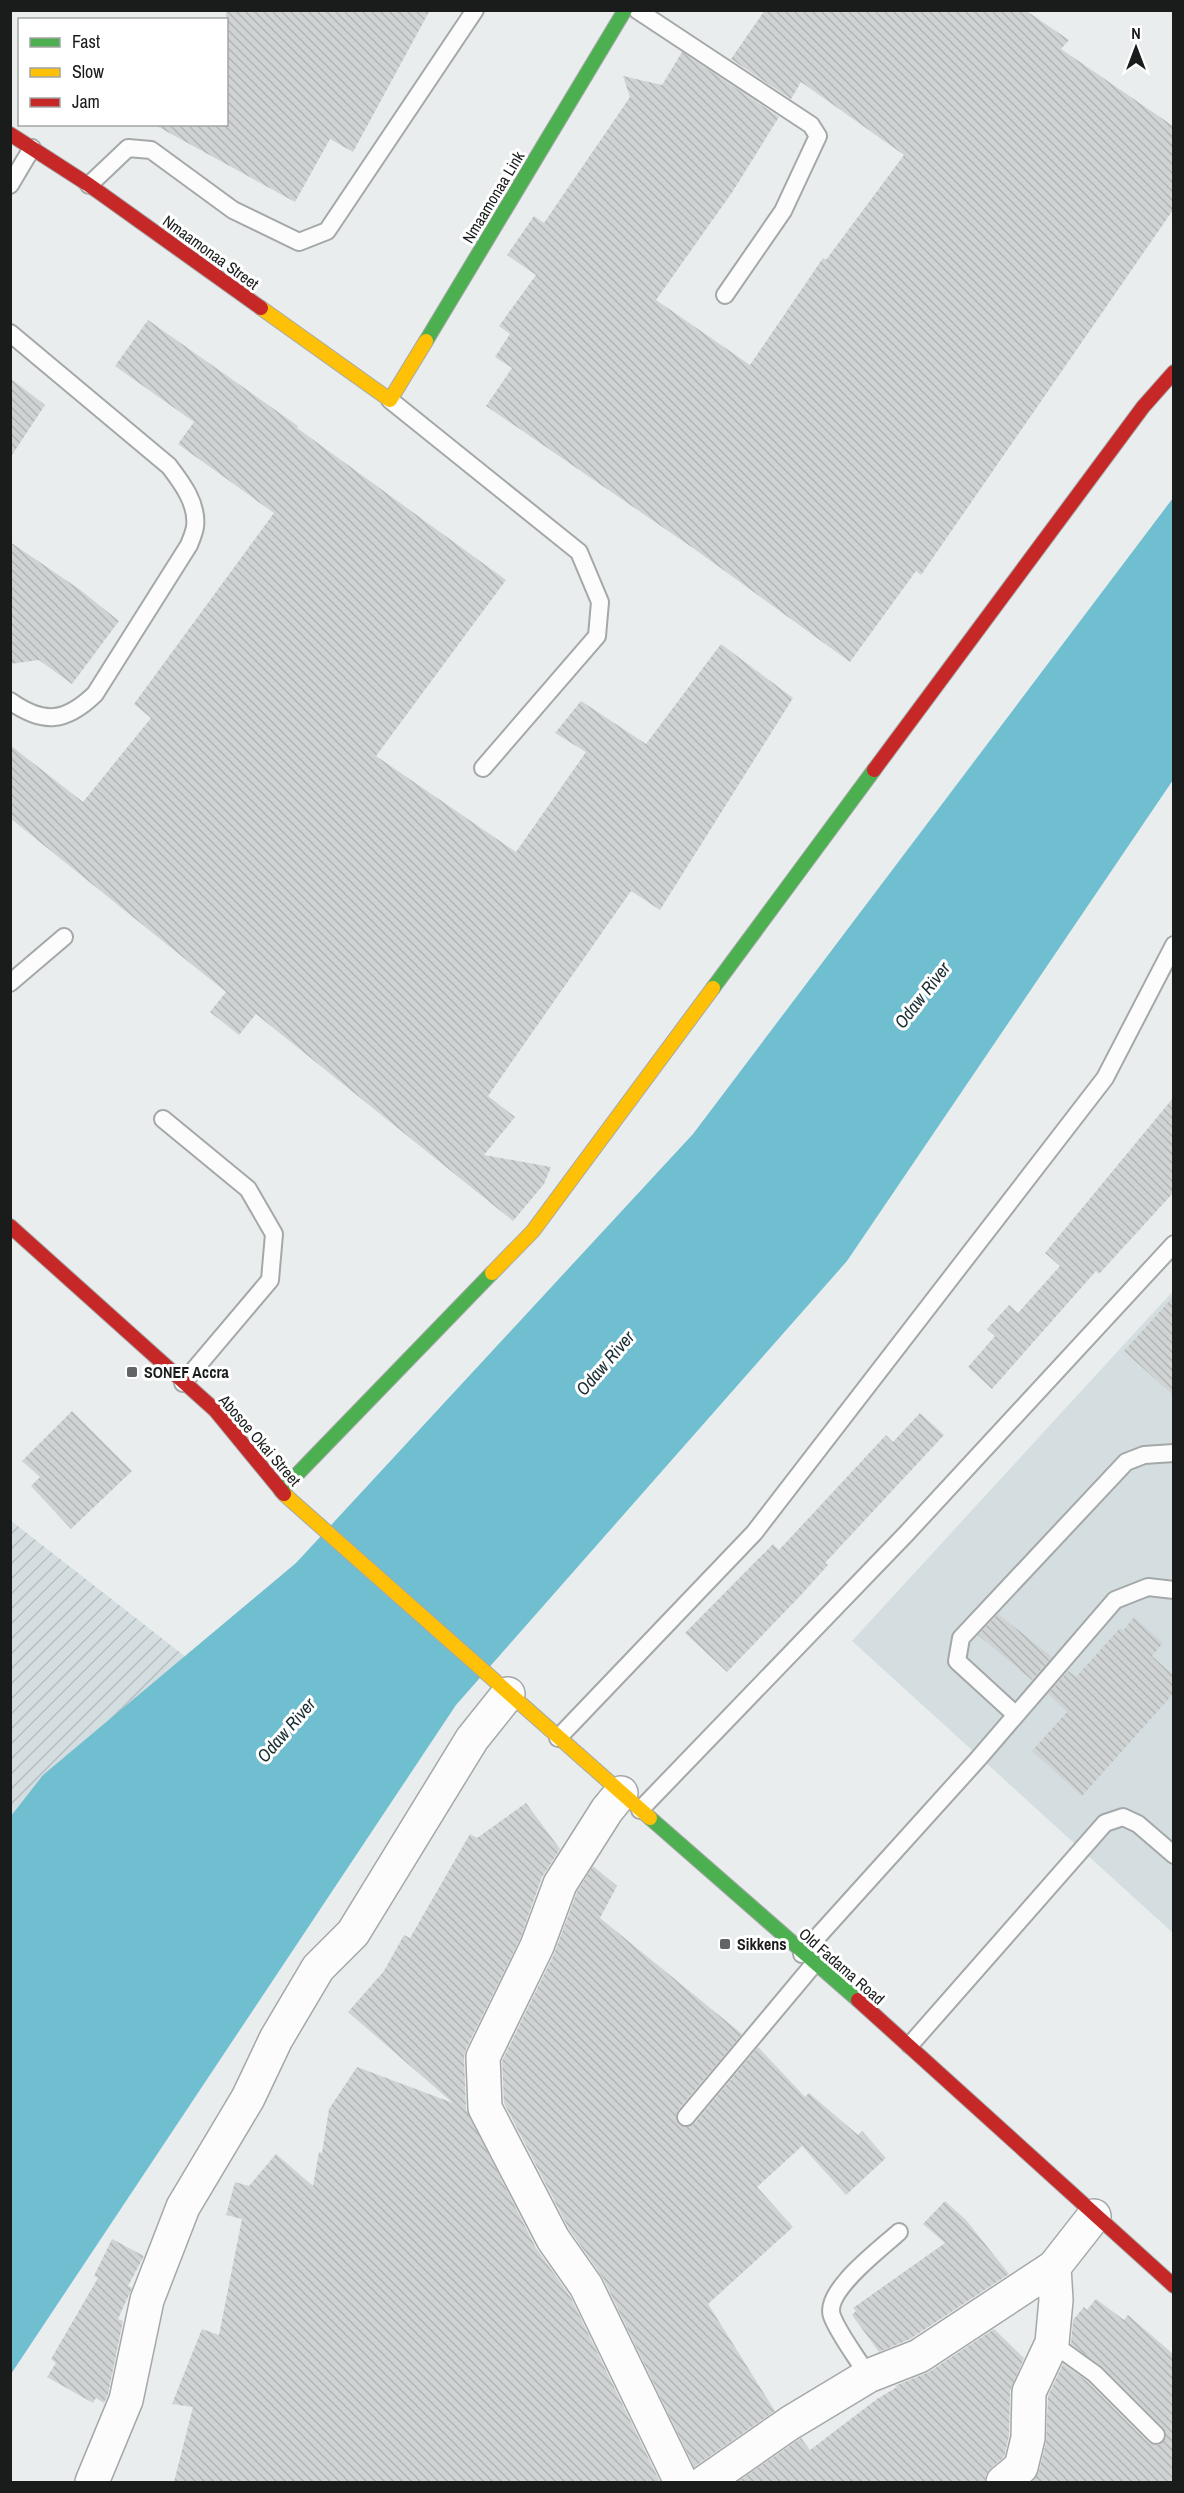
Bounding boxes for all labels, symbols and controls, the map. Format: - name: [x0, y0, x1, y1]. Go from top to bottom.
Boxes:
- legend: [18, 18, 228, 126]
- north arrow: [1106, 18, 1166, 78]
- text: N: [1131, 22, 1141, 44]
- text: Fast: [72, 29, 100, 54]
- text: Slow: [72, 59, 104, 84]
- text: Jam: [72, 89, 100, 114]
- street label: Nmaamonaa Link: [457, 147, 529, 247]
- street label: Nmaamonaa Street: [159, 210, 264, 295]
- water label: Odaw River: [888, 956, 957, 1033]
- water label: Odaw River: [570, 1325, 641, 1401]
- place label: SONEF Accra: [144, 1361, 230, 1383]
- marker: SONEF Accra: [125, 1365, 139, 1379]
- street label: Abosoe Okai Street: [213, 1389, 306, 1491]
- water label: Odaw River: [251, 1692, 322, 1768]
- street label: Old Fadama Road: [795, 1923, 889, 2009]
- place label: Sikkens: [737, 1933, 787, 1955]
- marker: Sikkens: [718, 1937, 732, 1951]

